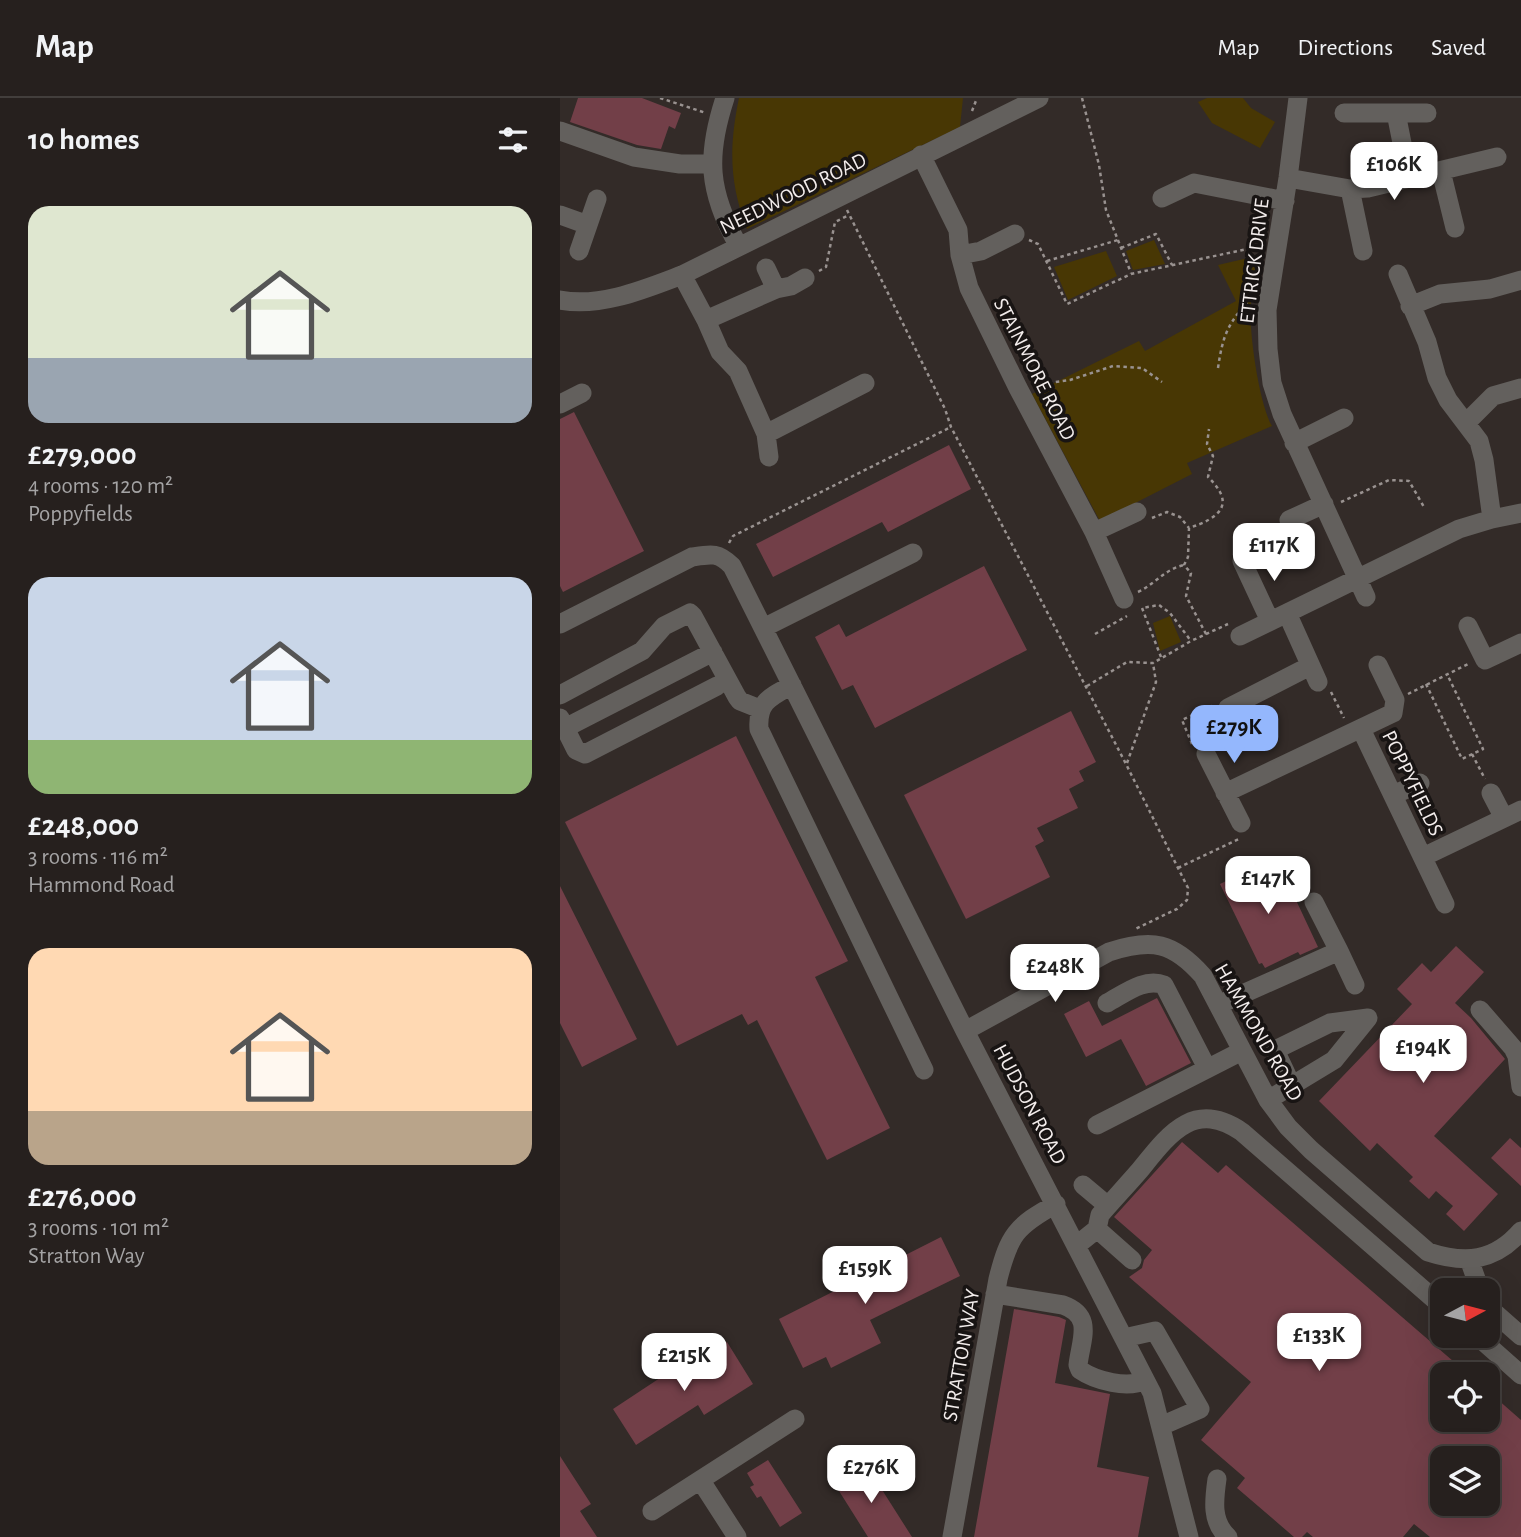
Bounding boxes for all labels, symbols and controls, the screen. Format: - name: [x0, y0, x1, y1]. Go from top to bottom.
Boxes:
- text: Map: [35, 31, 94, 64]
- text: Map: [1217, 36, 1259, 60]
- text: Directions: [1297, 36, 1393, 60]
- text: Saved: [1431, 36, 1486, 60]
- icon: filters: [494, 121, 532, 159]
- text: 10 homes: [28, 125, 139, 155]
- pin: £106K: [1345, 142, 1443, 202]
- street label: NEEDWOOD ROAD: [717, 149, 870, 238]
- text: £106K: [1366, 153, 1422, 176]
- street label: ETTRICK DRIVE: [1236, 197, 1273, 325]
- icon: home: [217, 252, 343, 378]
- street label: STAINMORE ROAD: [990, 295, 1079, 444]
- text: £279,000: [28, 440, 137, 470]
- text: 4 rooms · 120 m²: [28, 475, 173, 498]
- text: Poppyfields: [28, 503, 133, 526]
- pin: £117K: [1225, 524, 1323, 583]
- text: £117K: [1249, 534, 1299, 557]
- icon: home: [217, 623, 343, 749]
- pin: £279K: [1185, 706, 1283, 765]
- text: £279K: [1206, 716, 1262, 739]
- street label: POPPYFIELDS: [1378, 727, 1447, 839]
- text: £248,000: [28, 811, 139, 841]
- text: 3 rooms · 116 m²: [28, 846, 168, 869]
- pin: £147K: [1219, 856, 1317, 916]
- text: £147K: [1241, 867, 1295, 890]
- text: Hammond Road: [28, 874, 175, 897]
- pin: £248K: [1006, 944, 1104, 1004]
- text: £248K: [1026, 955, 1084, 978]
- street label: HAMMOND ROAD: [1211, 960, 1306, 1104]
- icon: home: [217, 994, 343, 1120]
- pin: £194K: [1374, 1026, 1472, 1085]
- text: £194K: [1396, 1036, 1450, 1059]
- street label: HUDSON ROAD: [989, 1041, 1070, 1168]
- text: £276,000: [28, 1182, 137, 1212]
- text: 3 rooms · 101 m²: [28, 1217, 169, 1240]
- text: Stratton Way: [28, 1245, 145, 1268]
- pin: £159K: [816, 1246, 914, 1306]
- text: £159K: [838, 1257, 892, 1280]
- north arrow: [1430, 1278, 1500, 1348]
- map controls: [1430, 1278, 1500, 1516]
- street label: STRATTON WAY: [940, 1287, 983, 1423]
- pin: £133K: [1270, 1314, 1368, 1373]
- text: £133K: [1293, 1324, 1345, 1347]
- pin: £215K: [635, 1334, 733, 1393]
- text: £215K: [658, 1344, 710, 1367]
- button: locate: [1430, 1362, 1500, 1432]
- pin: £276K: [822, 1446, 920, 1505]
- button: layers: [1430, 1446, 1500, 1516]
- text: £276K: [843, 1456, 899, 1479]

